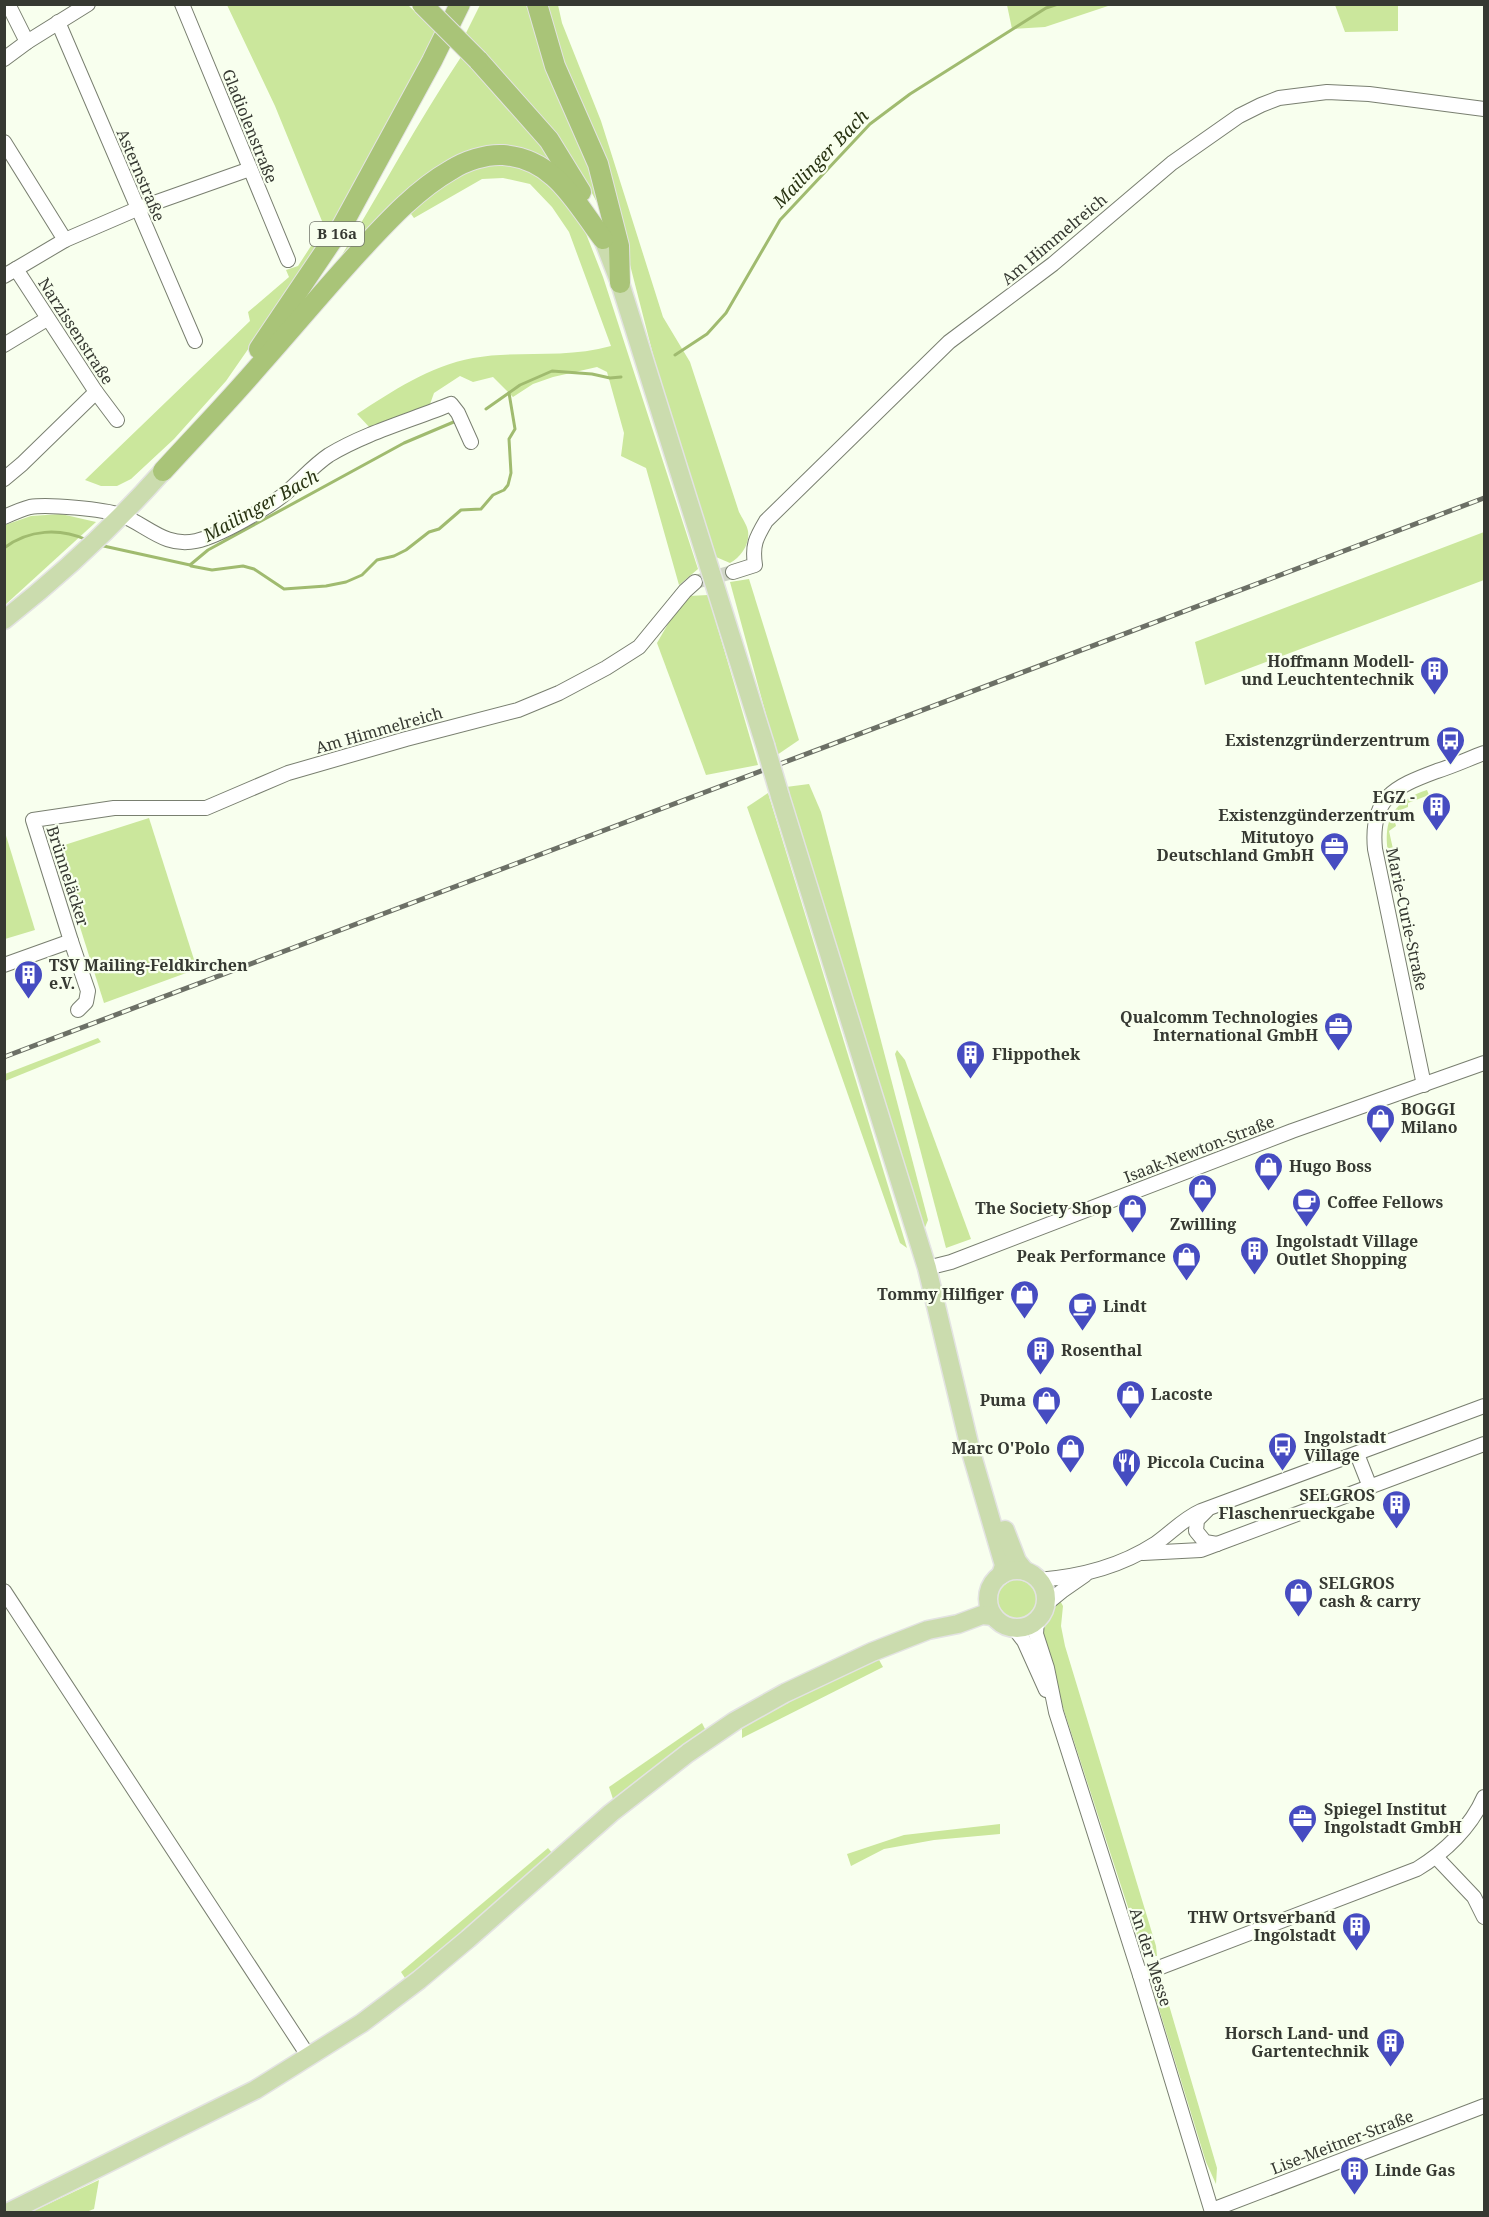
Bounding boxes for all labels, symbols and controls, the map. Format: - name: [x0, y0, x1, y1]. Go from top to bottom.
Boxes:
- street label: Gladiolenstraße: [217, 66, 283, 186]
- water label: Mailinger Bach: [766, 104, 874, 213]
- street label: Asternstraße: [112, 125, 170, 225]
- street label: Am Himmelreich: [997, 188, 1111, 290]
- road number: B 16a: [310, 222, 364, 246]
- street label: Narzissenstraße: [33, 273, 119, 389]
- water label: Mailinger Bach: [198, 463, 323, 547]
- place label: Hoffmann Modell- und Leuchtentechnik: [1241, 650, 1415, 690]
- building icon: Hoffmann Modell- und Leuchtentechnik: [1419, 654, 1451, 696]
- street label: Am Himmelreich: [313, 701, 445, 759]
- bus stop icon: Existenzgründerzentrum: [1435, 724, 1467, 766]
- place label: Existenzgründerzentrum: [1225, 729, 1430, 751]
- place label: EGZ - Existenzgünderzentrum: [1218, 786, 1415, 826]
- building icon: EGZ - Existenzgünderzentrum: [1420, 790, 1452, 832]
- street label: Brünneläcker: [41, 823, 95, 929]
- place label: Mitutoyo Deutschland GmbH: [1157, 826, 1314, 866]
- office icon: Mitutoyo Deutschland GmbH: [1319, 830, 1351, 872]
- street label: Marie-Curie-Straße: [1381, 845, 1433, 993]
- place label: TSV Mailing-Feldkirchen e.V.: [49, 954, 248, 994]
- building icon: TSV Mailing-Feldkirchen e.V.: [12, 958, 44, 1000]
- place label: Qualcomm Technologies International GmbH: [1120, 1006, 1318, 1046]
- office icon: Qualcomm Technologies International GmbH: [1323, 1010, 1355, 1052]
- building icon: Flippothek: [955, 1038, 987, 1080]
- place label: Flippothek: [992, 1043, 1081, 1065]
- place label: BOGGI Milano: [1401, 1098, 1458, 1138]
- shop icon: BOGGI Milano: [1364, 1102, 1396, 1144]
- street label: Isaak-Newton-Straße: [1121, 1110, 1277, 1188]
- shop icon: Hugo Boss: [1252, 1150, 1284, 1192]
- place label: Hugo Boss: [1289, 1155, 1372, 1177]
- shop icon: Zwilling: [1187, 1172, 1219, 1214]
- cafe icon: Coffee Fellows: [1290, 1186, 1322, 1228]
- place label: Coffee Fellows: [1327, 1191, 1443, 1213]
- shop icon: The Society Shop: [1117, 1192, 1149, 1234]
- place label: The Society Shop: [975, 1197, 1112, 1219]
- place label: Zwilling: [1170, 1213, 1236, 1235]
- place label: Ingolstadt Village Outlet Shopping: [1276, 1230, 1418, 1270]
- building icon: Ingolstadt Village Outlet Shopping: [1239, 1234, 1271, 1276]
- shop icon: Peak Performance: [1171, 1240, 1203, 1282]
- place label: Peak Performance: [1017, 1245, 1166, 1267]
- shop icon: Tommy Hilfiger: [1009, 1278, 1041, 1320]
- place label: Tommy Hilfiger: [877, 1283, 1005, 1305]
- cafe icon: Lindt: [1066, 1290, 1098, 1332]
- place label: Lindt: [1103, 1295, 1147, 1317]
- building icon: Rosenthal: [1024, 1334, 1056, 1376]
- place label: Rosenthal: [1061, 1339, 1142, 1361]
- shop icon: Lacoste: [1114, 1378, 1146, 1420]
- place label: Lacoste: [1151, 1383, 1213, 1405]
- shop icon: Puma: [1031, 1384, 1063, 1426]
- place label: Puma: [980, 1389, 1026, 1411]
- place label: Ingolstadt Village: [1304, 1426, 1387, 1466]
- bus stop icon: Ingolstadt Village: [1267, 1430, 1299, 1472]
- shop icon: Marc O'Polo: [1055, 1432, 1087, 1474]
- place label: Marc O'Polo: [951, 1437, 1050, 1459]
- restaurant icon: Piccola Cucina: [1110, 1446, 1142, 1488]
- place label: Piccola Cucina: [1147, 1451, 1265, 1473]
- place label: SELGROS Flaschenrueckgabe: [1219, 1484, 1375, 1524]
- building icon: SELGROS Flaschenrueckgabe: [1380, 1488, 1412, 1530]
- place label: SELGROS cash & carry: [1319, 1572, 1421, 1612]
- shop icon: SELGROS cash & carry: [1282, 1576, 1314, 1618]
- place label: Spiegel Institut Ingolstadt GmbH: [1324, 1798, 1462, 1838]
- office icon: Spiegel Institut Ingolstadt GmbH: [1287, 1802, 1319, 1844]
- street label: An der Messe: [1125, 1905, 1177, 2009]
- place label: THW Ortsverband Ingolstadt: [1188, 1906, 1337, 1946]
- building icon: THW Ortsverband Ingolstadt: [1341, 1910, 1373, 1952]
- place label: Horsch Land- und Gartentechnik: [1225, 2022, 1370, 2062]
- building icon: Horsch Land- und Gartentechnik: [1374, 2026, 1406, 2068]
- street label: Lise-Meitner-Straße: [1268, 2105, 1416, 2179]
- building icon: Linde Gas: [1338, 2154, 1370, 2196]
- place label: Linde Gas: [1375, 2159, 1455, 2181]

